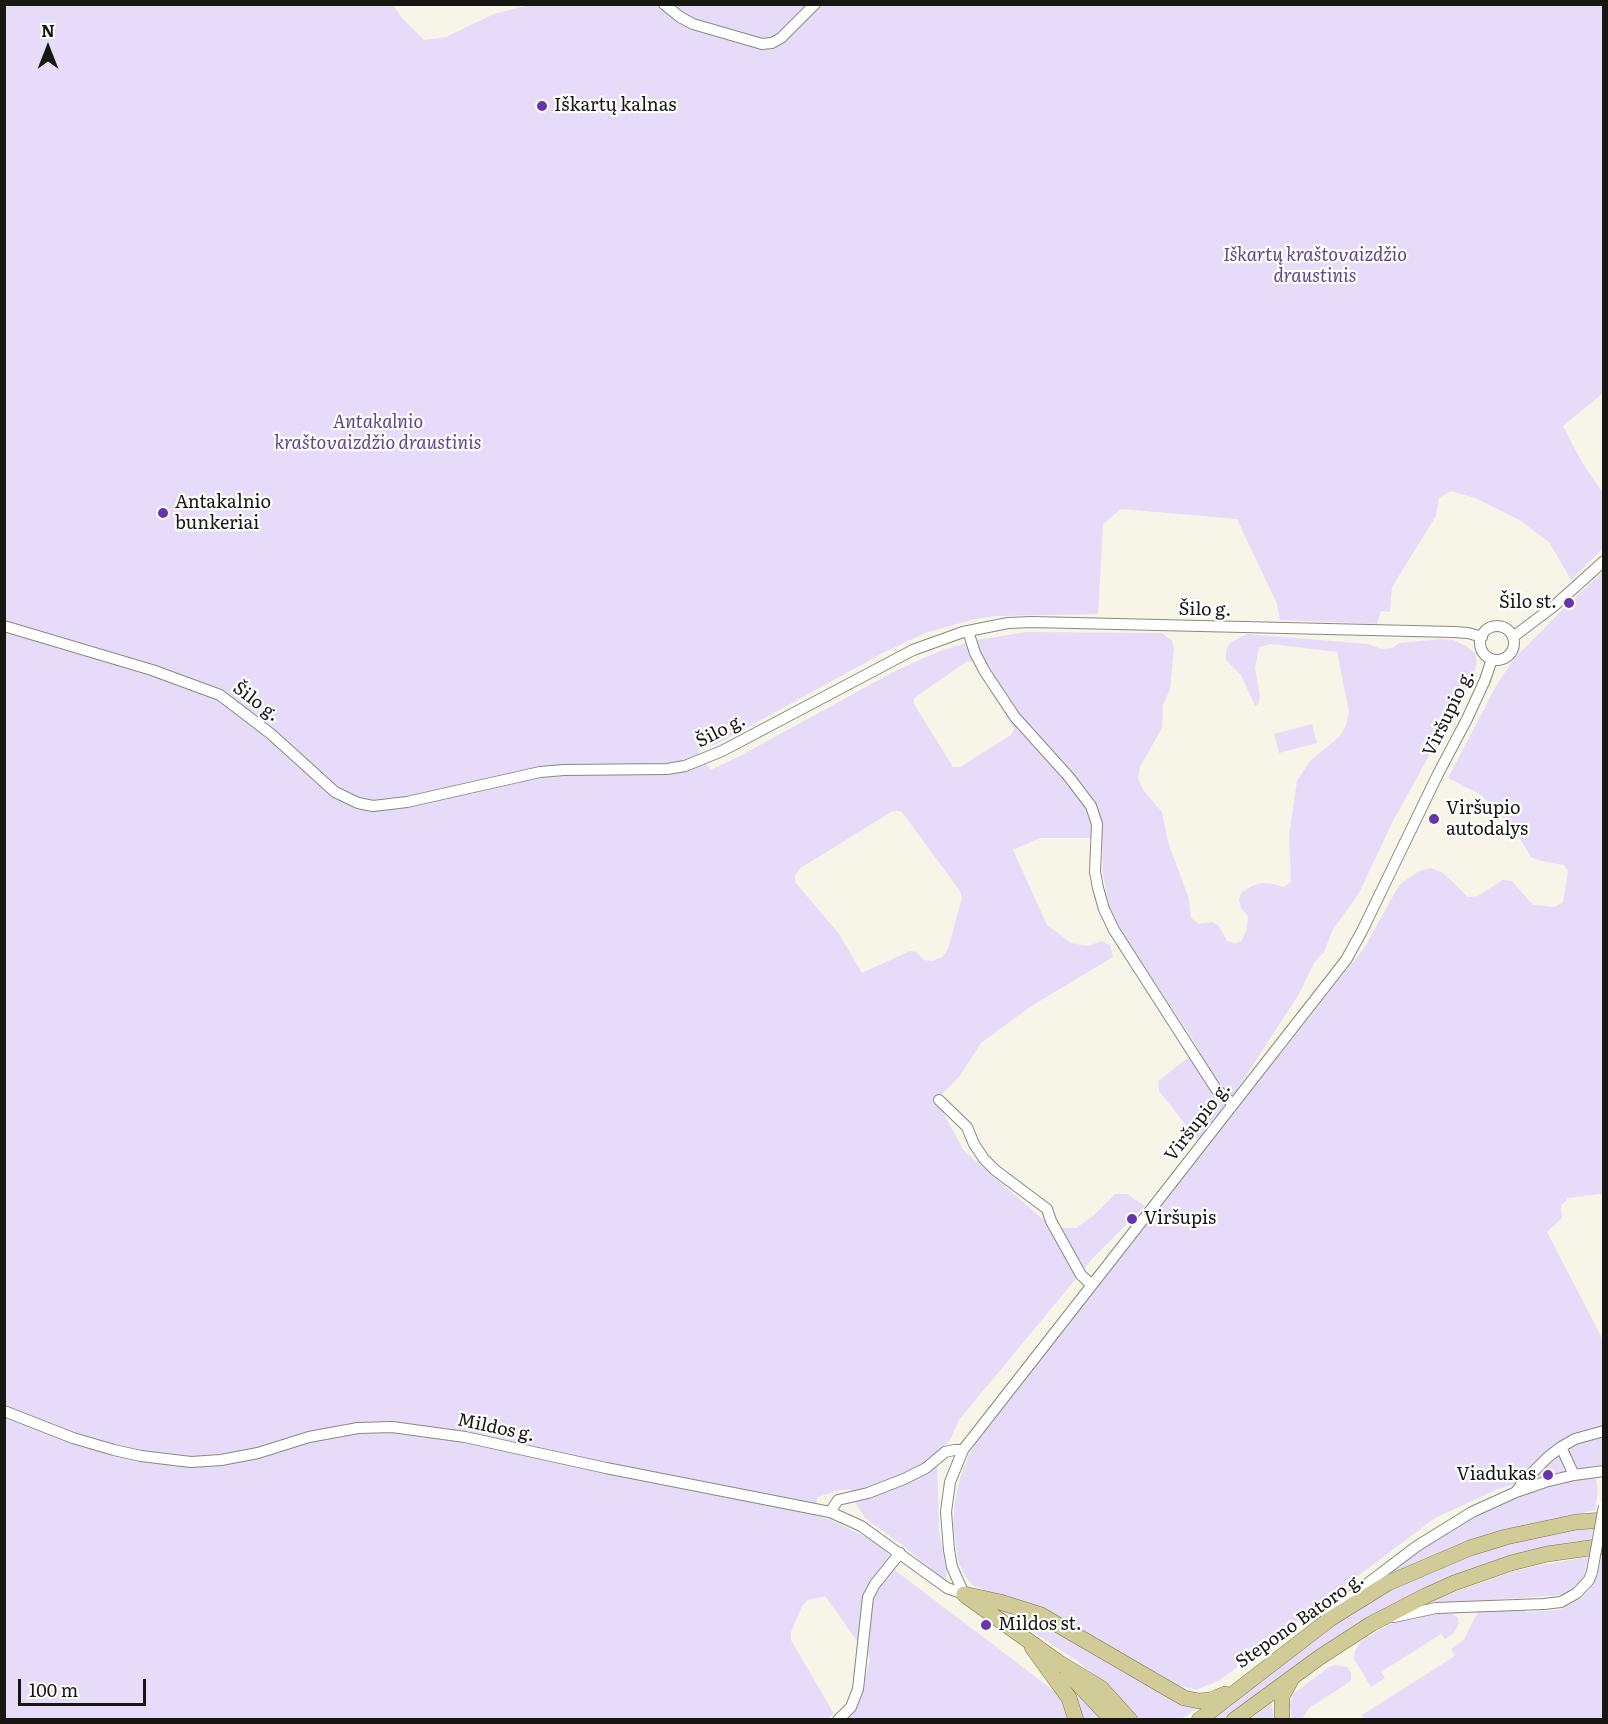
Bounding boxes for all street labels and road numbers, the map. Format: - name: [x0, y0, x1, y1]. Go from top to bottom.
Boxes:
- street label: Šilo g.: [1178, 599, 1232, 621]
- street label: Viršupio g.: [1419, 666, 1479, 760]
- street label: Šilo g.: [228, 677, 284, 727]
- street label: Šilo g.: [693, 709, 749, 753]
- street label: Viršupio g.: [1160, 1078, 1236, 1166]
- street label: Mildos g.: [455, 1409, 537, 1447]
- street label: Stepono Batoro g.: [1232, 1569, 1368, 1673]

